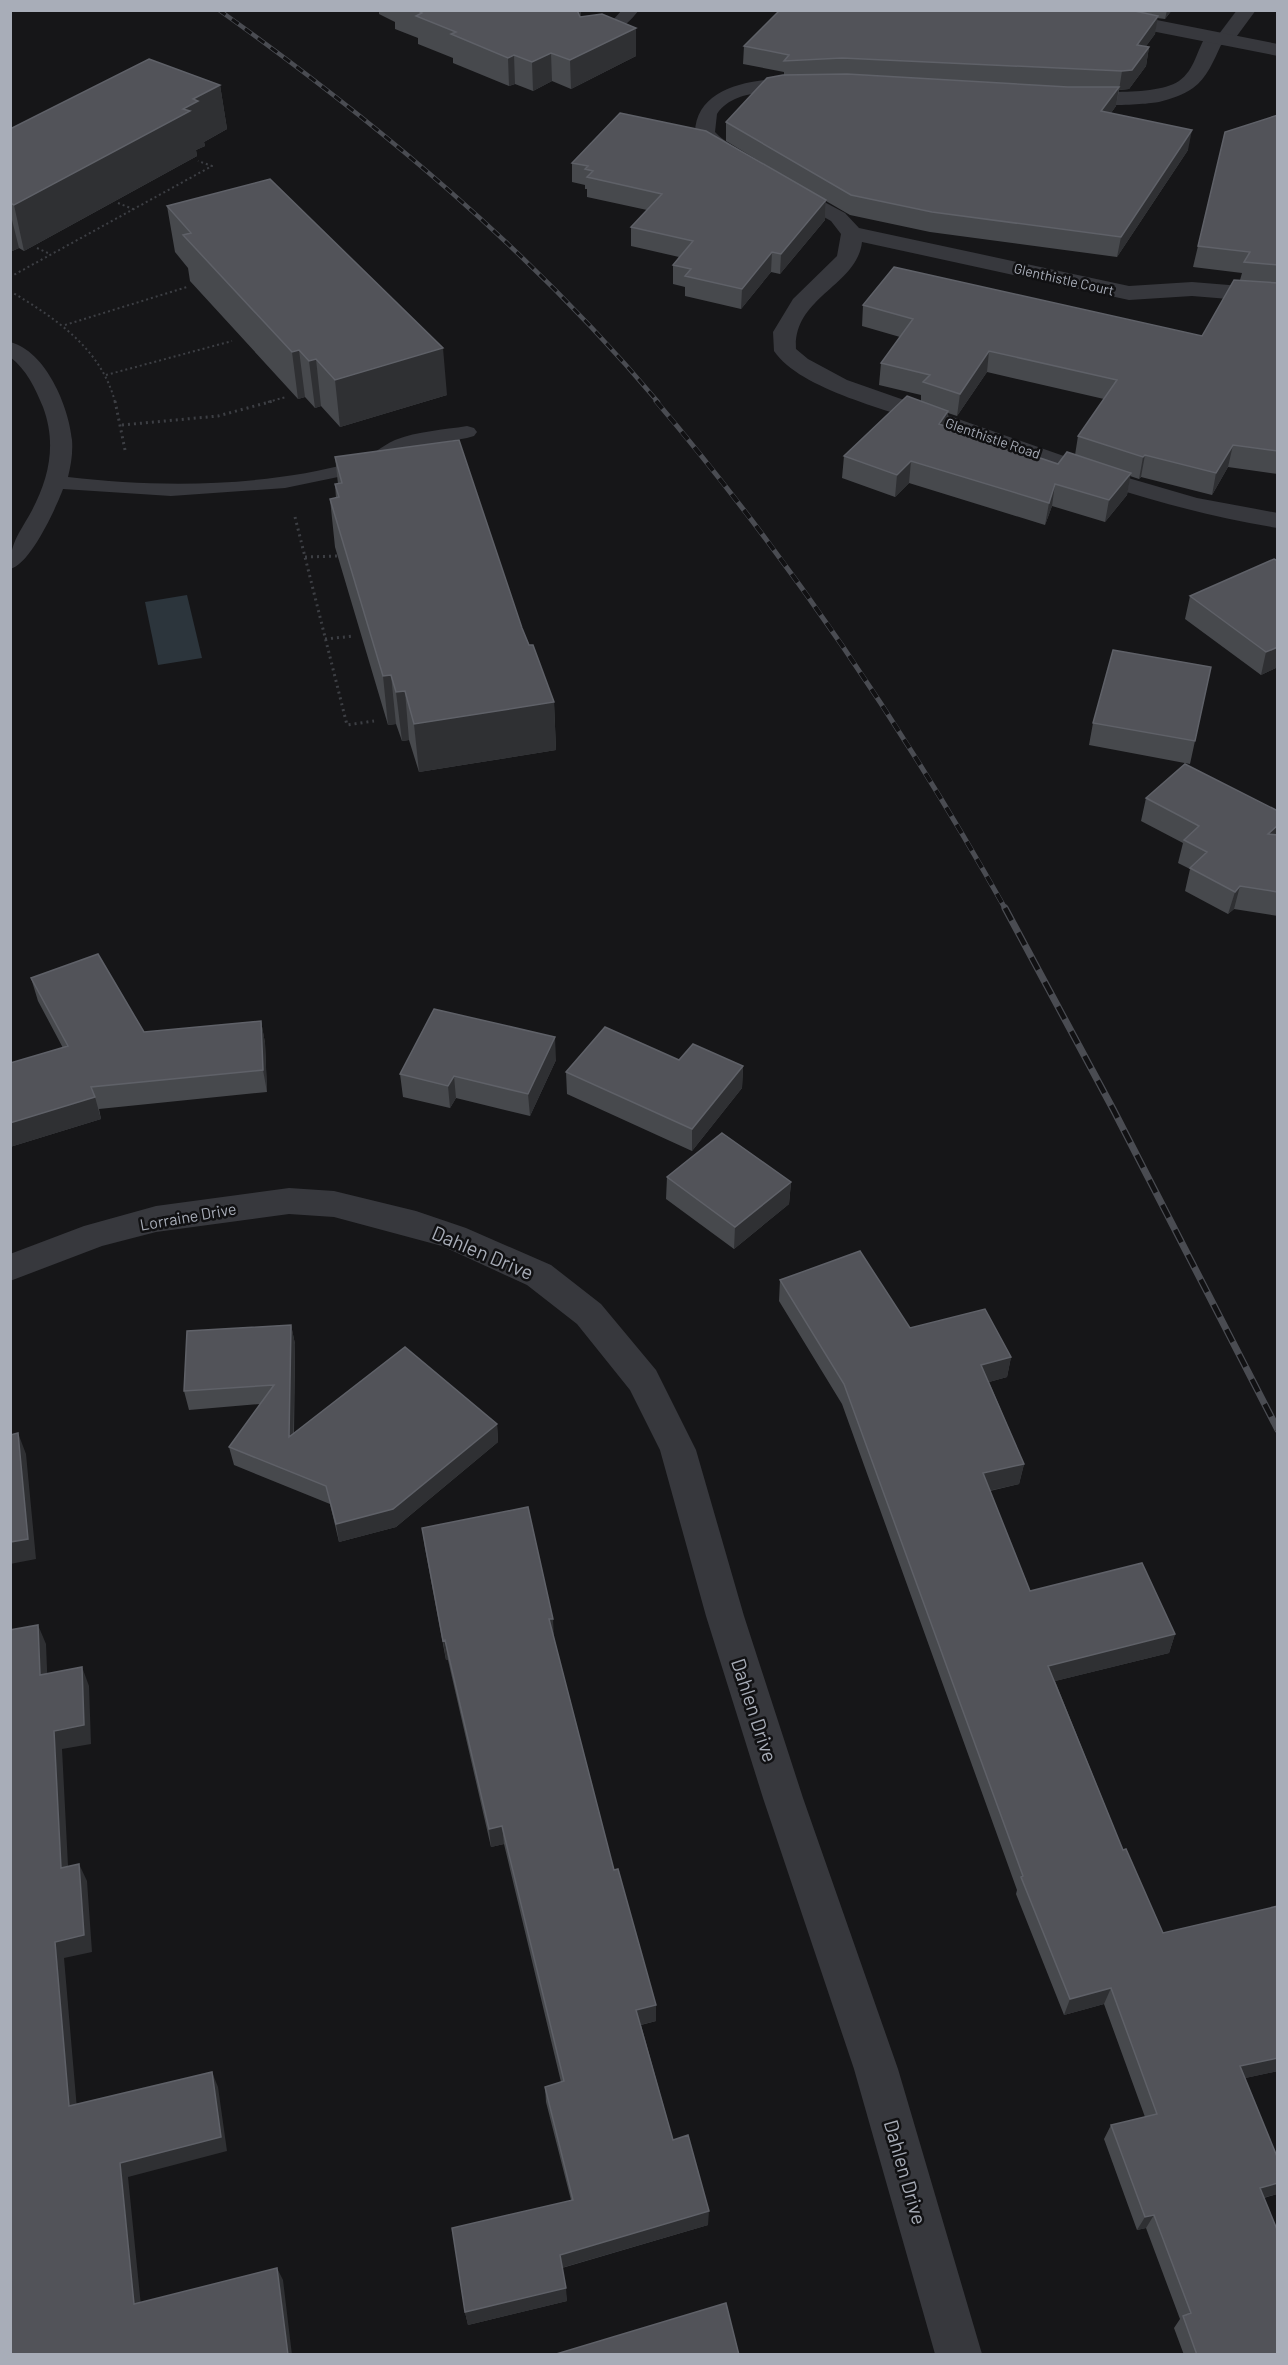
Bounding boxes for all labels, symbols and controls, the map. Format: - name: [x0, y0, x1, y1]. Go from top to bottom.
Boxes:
- street label: Glenthistle Court: [1012, 259, 1116, 299]
- street label: Glenthistle Road: [943, 414, 1043, 462]
- street label: Lorraine Drive: [138, 1198, 238, 1234]
- street label: Dahlen Drive: [429, 1220, 537, 1284]
- street label: Dahlen Drive: [727, 1655, 783, 1765]
- street label: Dahlen Drive: [880, 2117, 932, 2227]

